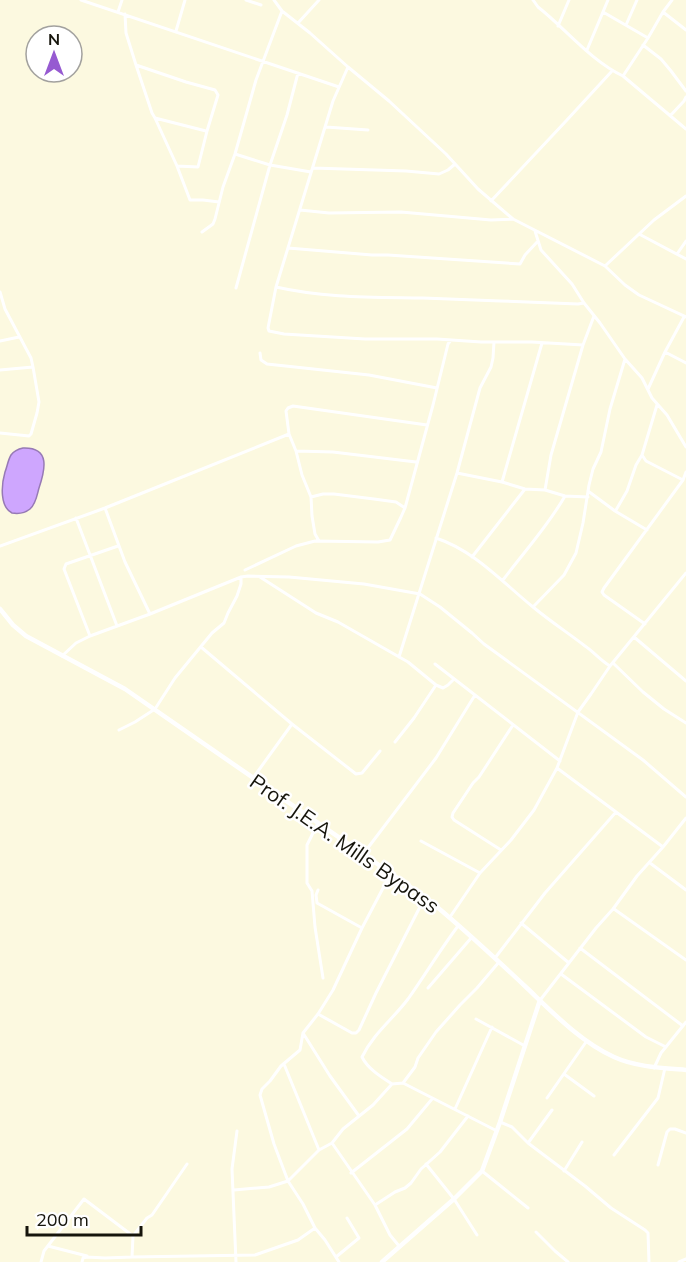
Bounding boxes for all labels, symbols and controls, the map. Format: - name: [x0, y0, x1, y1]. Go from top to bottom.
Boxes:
- north arrow: [24, 24, 84, 84]
- text: N: [48, 29, 60, 49]
- street label: Prof. J.E.A. Mills Bypass: [245, 768, 445, 918]
- scale bar: [27, 1199, 141, 1237]
- text: 200 m: [36, 1208, 89, 1231]

